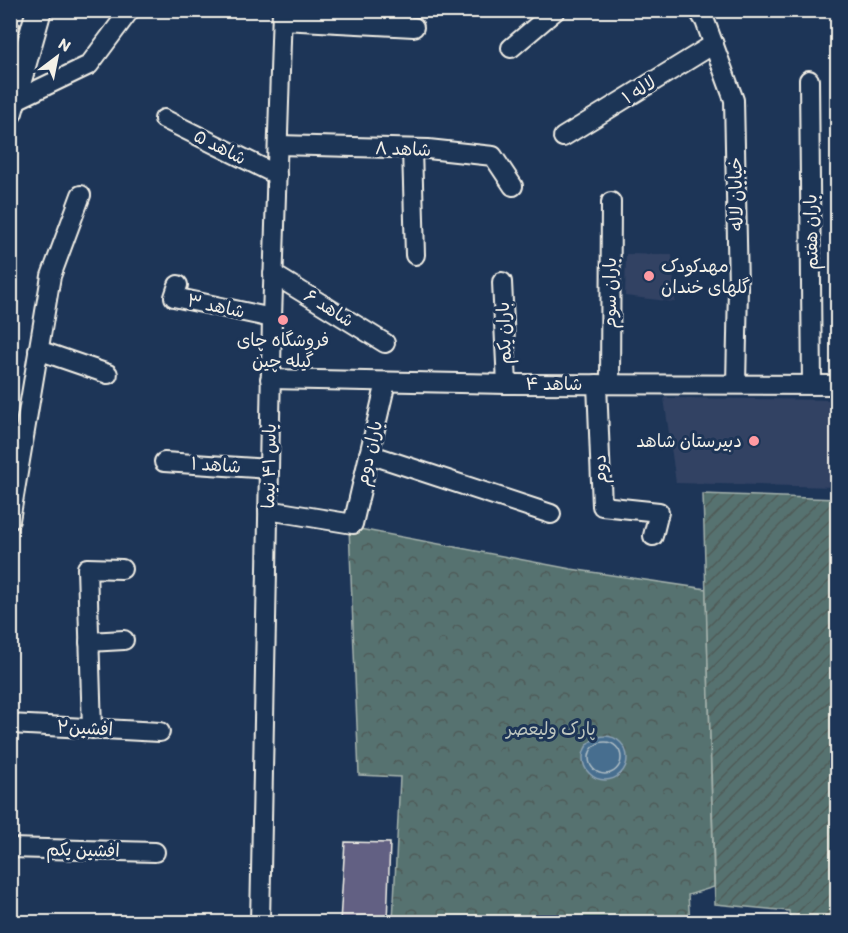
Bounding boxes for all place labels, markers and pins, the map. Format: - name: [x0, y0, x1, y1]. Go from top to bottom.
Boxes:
- place label: مهدکودک گلهای خندان: [661, 255, 750, 298]
- marker: مهدکودک گلهای خندان: [642, 269, 656, 283]
- marker: فروشگاه چای گیله‌ چین: [276, 313, 290, 327]
- place label: فروشگاه چای گیله‌ چین: [237, 329, 329, 373]
- place label: دبیرستان شاهد: [636, 430, 742, 452]
- marker: دبیرستان شاهد: [747, 434, 761, 448]

